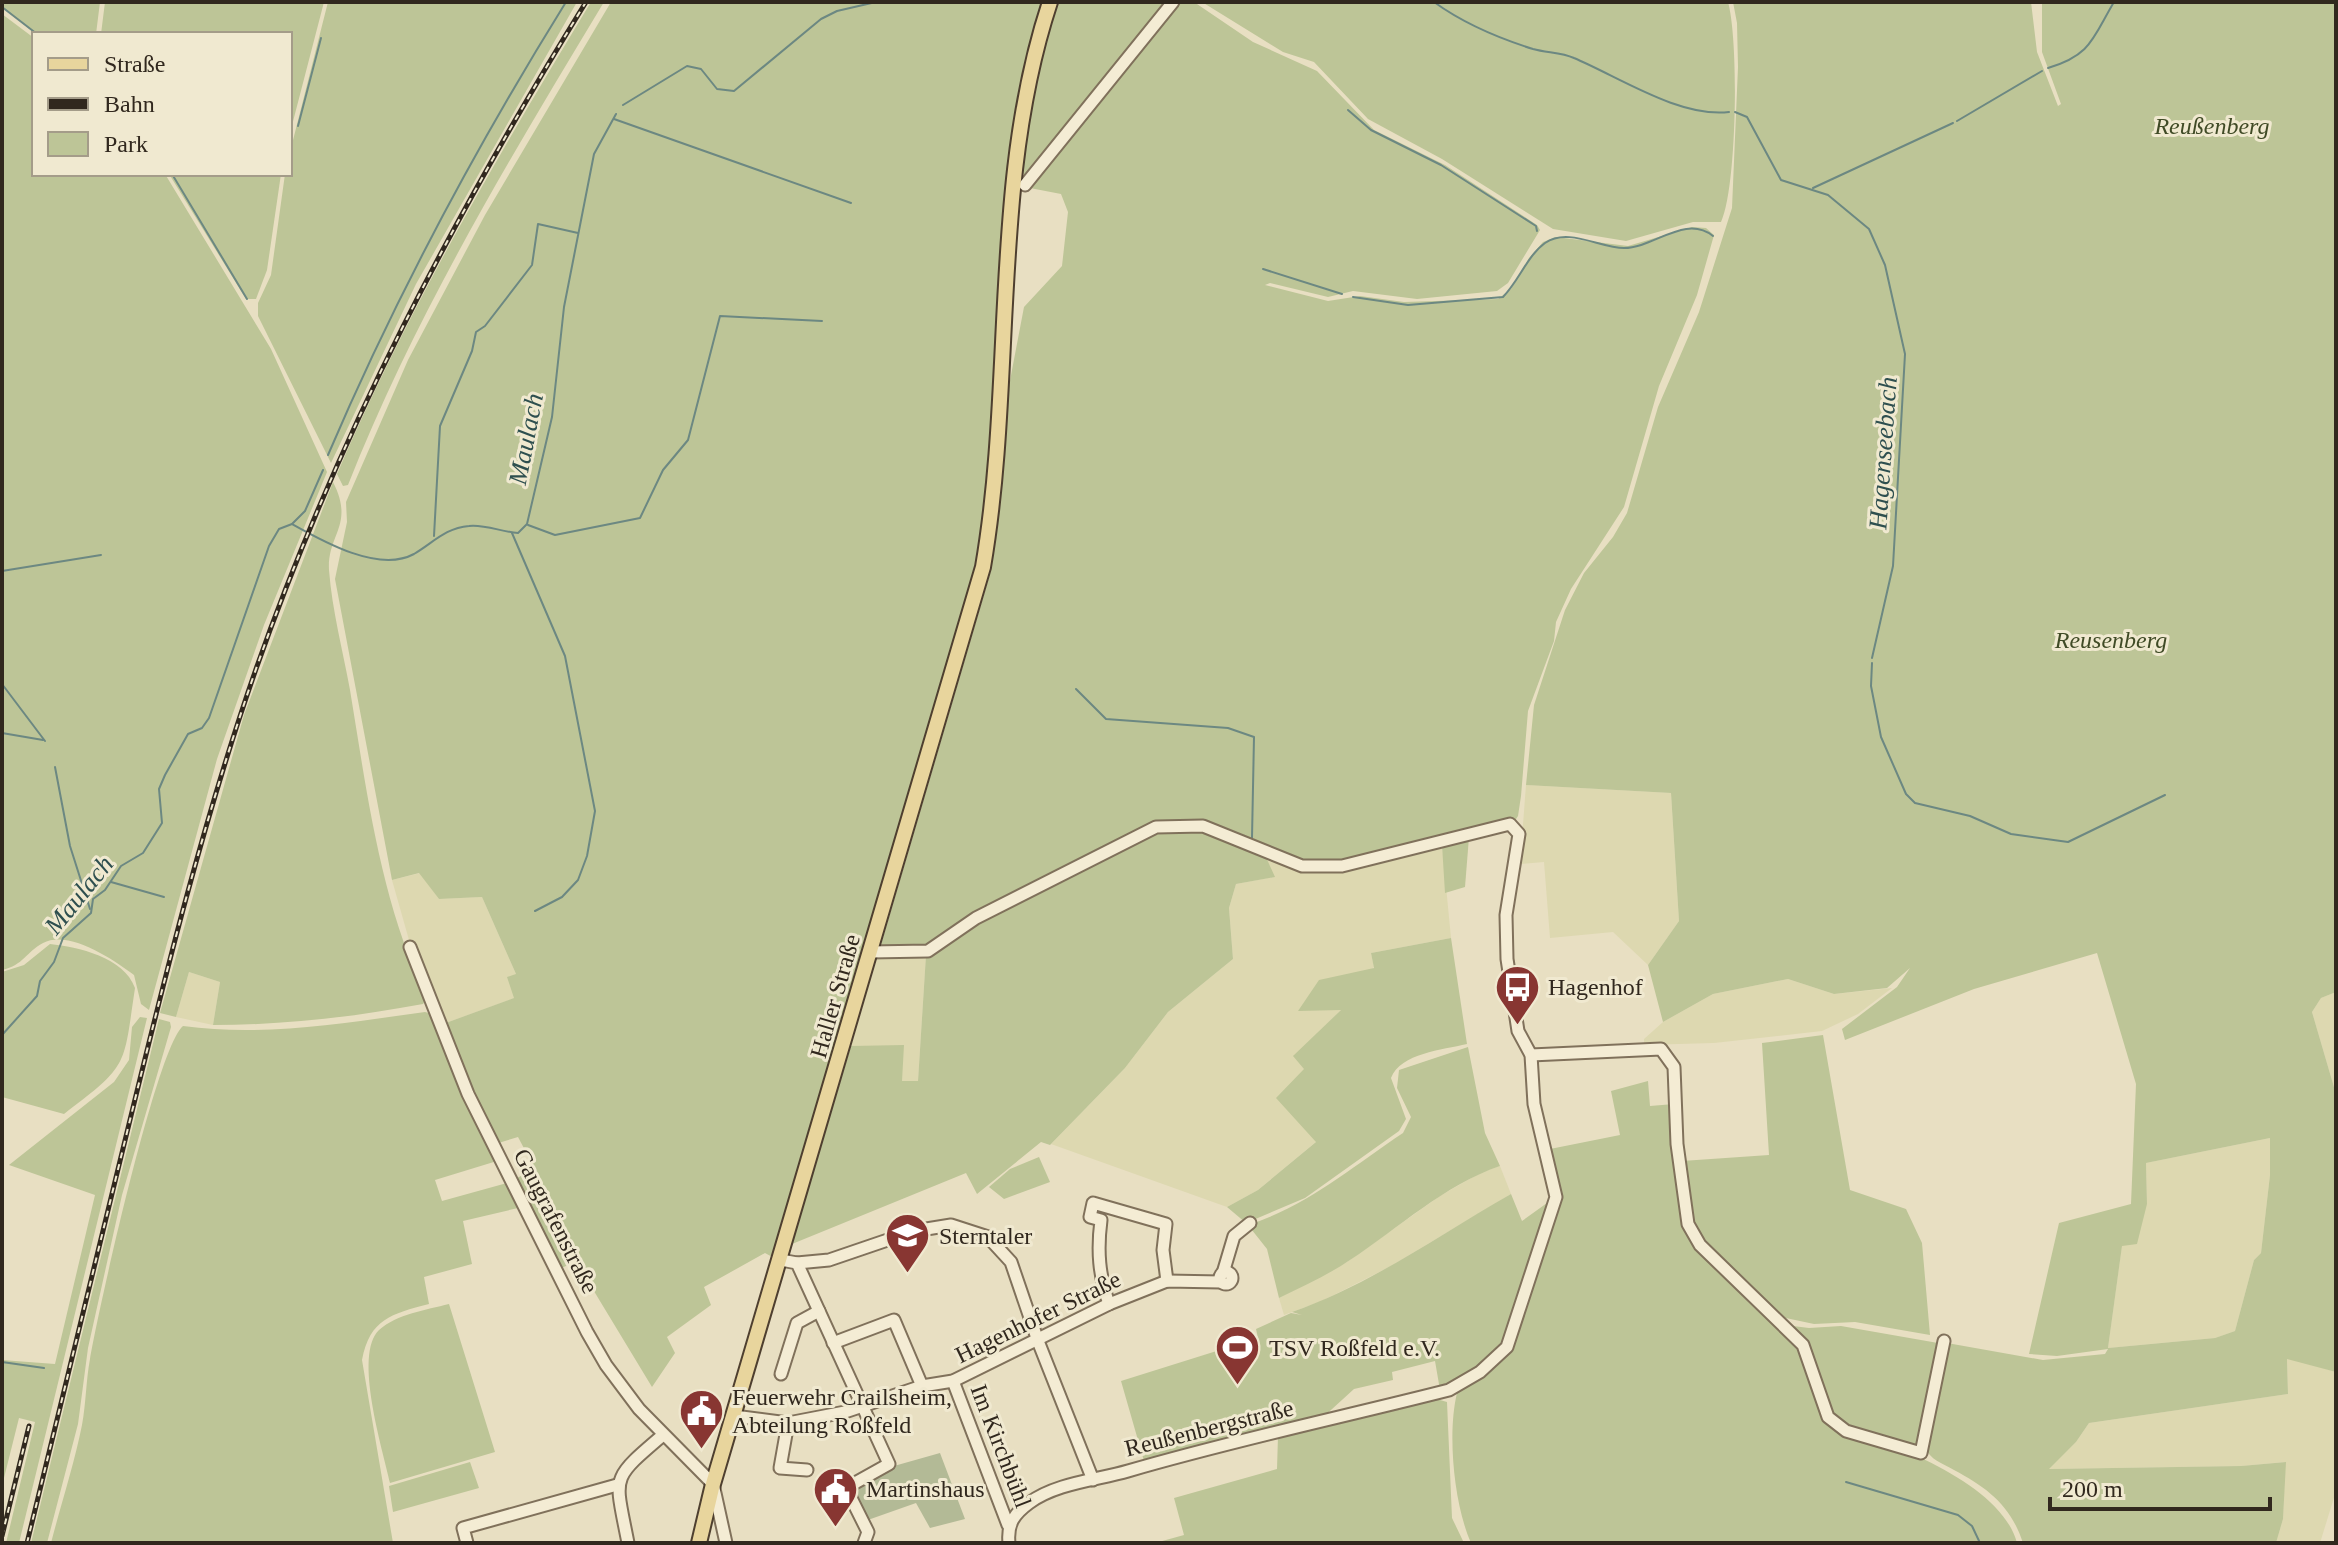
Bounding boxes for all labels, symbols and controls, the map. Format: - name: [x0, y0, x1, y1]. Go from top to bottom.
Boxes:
- legend: [32, 32, 292, 176]
- text: Straße: [104, 51, 165, 77]
- text: Bahn: [104, 91, 155, 117]
- park label: Reußenberg: [2153, 113, 2270, 139]
- text: Park: [104, 131, 148, 157]
- water label: Hagenseebach: [1863, 376, 1903, 531]
- water label: Maulach: [503, 391, 549, 488]
- park label: Reusenberg: [2054, 627, 2167, 653]
- water label: Maulach: [38, 850, 119, 941]
- street label: Haller Straße: [805, 931, 865, 1061]
- bus stop icon: Hagenhof: [1493, 963, 1541, 1026]
- place label: Hagenhof: [1548, 974, 1643, 1000]
- street label: Gaugrafenstraße: [508, 1144, 604, 1298]
- school or university icon: Sterntaler: [884, 1212, 932, 1275]
- place label: Sterntaler: [939, 1223, 1032, 1249]
- street label: Hagenhofer Straße: [951, 1266, 1125, 1368]
- sports icon: TSV Roßfeld e.V.: [1214, 1324, 1262, 1387]
- place label: TSV Roßfeld e.V.: [1269, 1335, 1440, 1361]
- street label: Im Kirchbühl: [966, 1381, 1037, 1512]
- place label: Feuerwehr Crailsheim, Abteilung Roßfeld: [732, 1384, 952, 1438]
- public building icon: Feuerwehr Crailsheim, Abteilung Roßfeld: [677, 1387, 725, 1450]
- street label: Reußenbergstraße: [1122, 1394, 1296, 1462]
- scale bar: [2050, 1461, 2270, 1511]
- public building icon: Martinshaus: [811, 1465, 859, 1528]
- place label: Martinshaus: [866, 1476, 985, 1502]
- text: 200 m: [2062, 1476, 2123, 1502]

